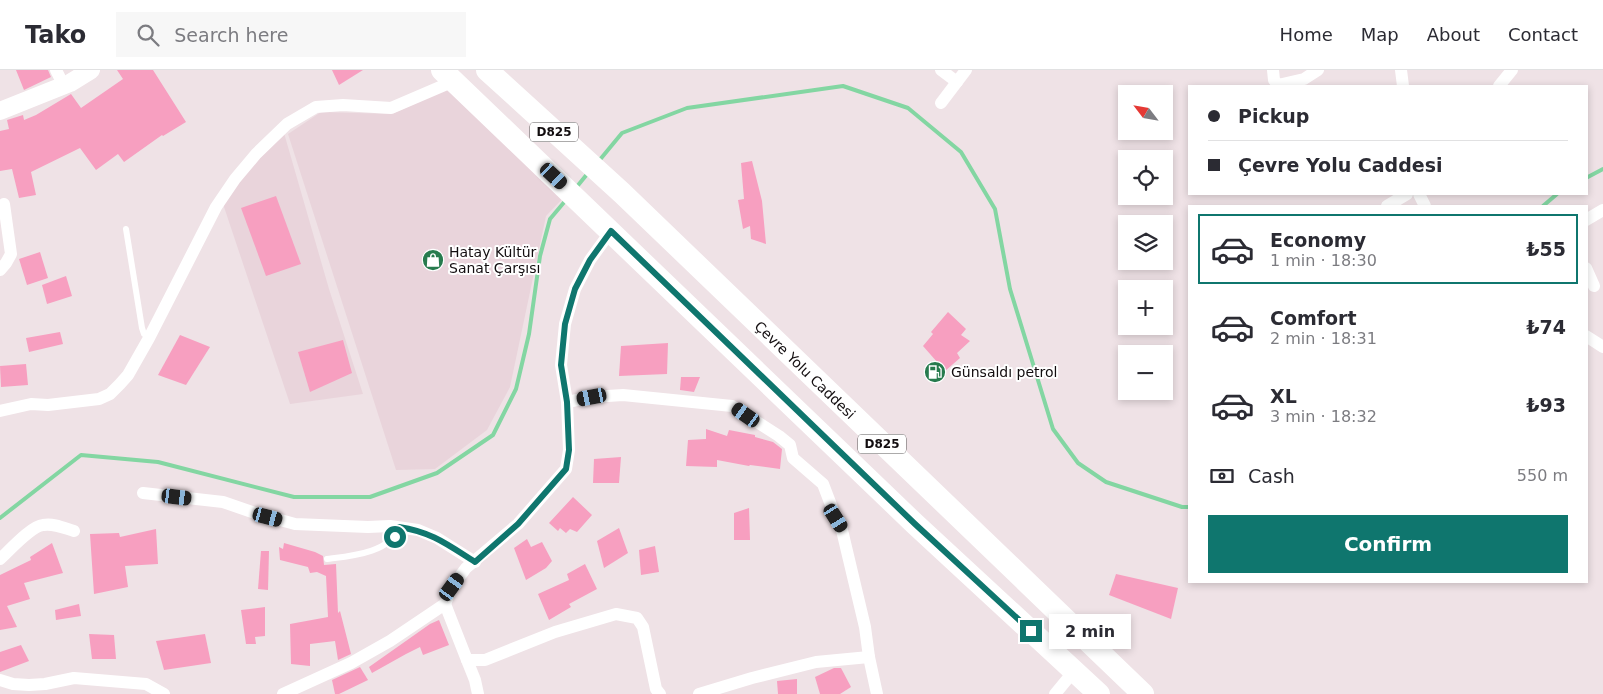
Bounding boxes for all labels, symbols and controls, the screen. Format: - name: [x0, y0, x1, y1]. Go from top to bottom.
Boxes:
- search box: [116, 12, 466, 57]
- text: Tako: [25, 21, 86, 49]
- icon: search: [134, 21, 162, 49]
- text: Search here: [174, 24, 288, 46]
- text: Home: [1280, 24, 1333, 45]
- text: Map: [1361, 24, 1399, 45]
- text: About: [1427, 24, 1480, 45]
- text: Contact: [1508, 24, 1578, 45]
- north arrow: [1118, 85, 1172, 140]
- map controls: [1118, 85, 1173, 400]
- text: Pickup: [1238, 105, 1309, 127]
- road number: D825: [530, 122, 578, 142]
- button: locate: [1118, 150, 1173, 205]
- text: Çevre Yolu Caddesi: [1238, 154, 1442, 176]
- car: [537, 160, 570, 192]
- button: layers: [1118, 215, 1173, 270]
- icon: car: [1210, 227, 1255, 272]
- text: Economy: [1270, 229, 1366, 251]
- text: ₺55: [1526, 238, 1566, 260]
- place label: Hatay Kültür Sanat Çarşısı: [449, 244, 540, 276]
- shop icon: Hatay Kültür Sanat Çarşısı: [421, 248, 445, 272]
- text: 1 min · 18:30: [1270, 251, 1377, 270]
- button: +: [1118, 280, 1173, 335]
- icon: car: [1210, 305, 1255, 350]
- text: Comfort: [1270, 307, 1357, 329]
- text: ₺74: [1526, 316, 1566, 338]
- street label: Çevre Yolu Caddesi: [751, 318, 859, 422]
- text: 2 min · 18:31: [1270, 329, 1377, 348]
- button: −: [1118, 345, 1173, 400]
- fuel station icon: Günsaldı petrol: [923, 360, 947, 384]
- place label: Günsaldı petrol: [951, 364, 1057, 380]
- icon: car: [1210, 383, 1255, 428]
- text: XL: [1270, 385, 1297, 407]
- car: [575, 387, 608, 407]
- text: ₺93: [1526, 394, 1566, 416]
- car: [729, 400, 762, 430]
- text: 3 min · 18:32: [1270, 407, 1377, 426]
- road number: D825: [858, 434, 906, 454]
- icon: cash: [1208, 462, 1236, 490]
- text: Cash: [1248, 465, 1295, 487]
- text: 550 m: [1517, 466, 1568, 485]
- car: [161, 488, 192, 506]
- car: [821, 501, 850, 535]
- car: [251, 506, 284, 528]
- button: Confirm: [1208, 515, 1568, 573]
- route start: [384, 526, 406, 548]
- car: [437, 570, 466, 604]
- callout: 2 min: [1048, 614, 1131, 648]
- route end: [1020, 620, 1042, 642]
- text: 2 min: [1065, 622, 1115, 641]

